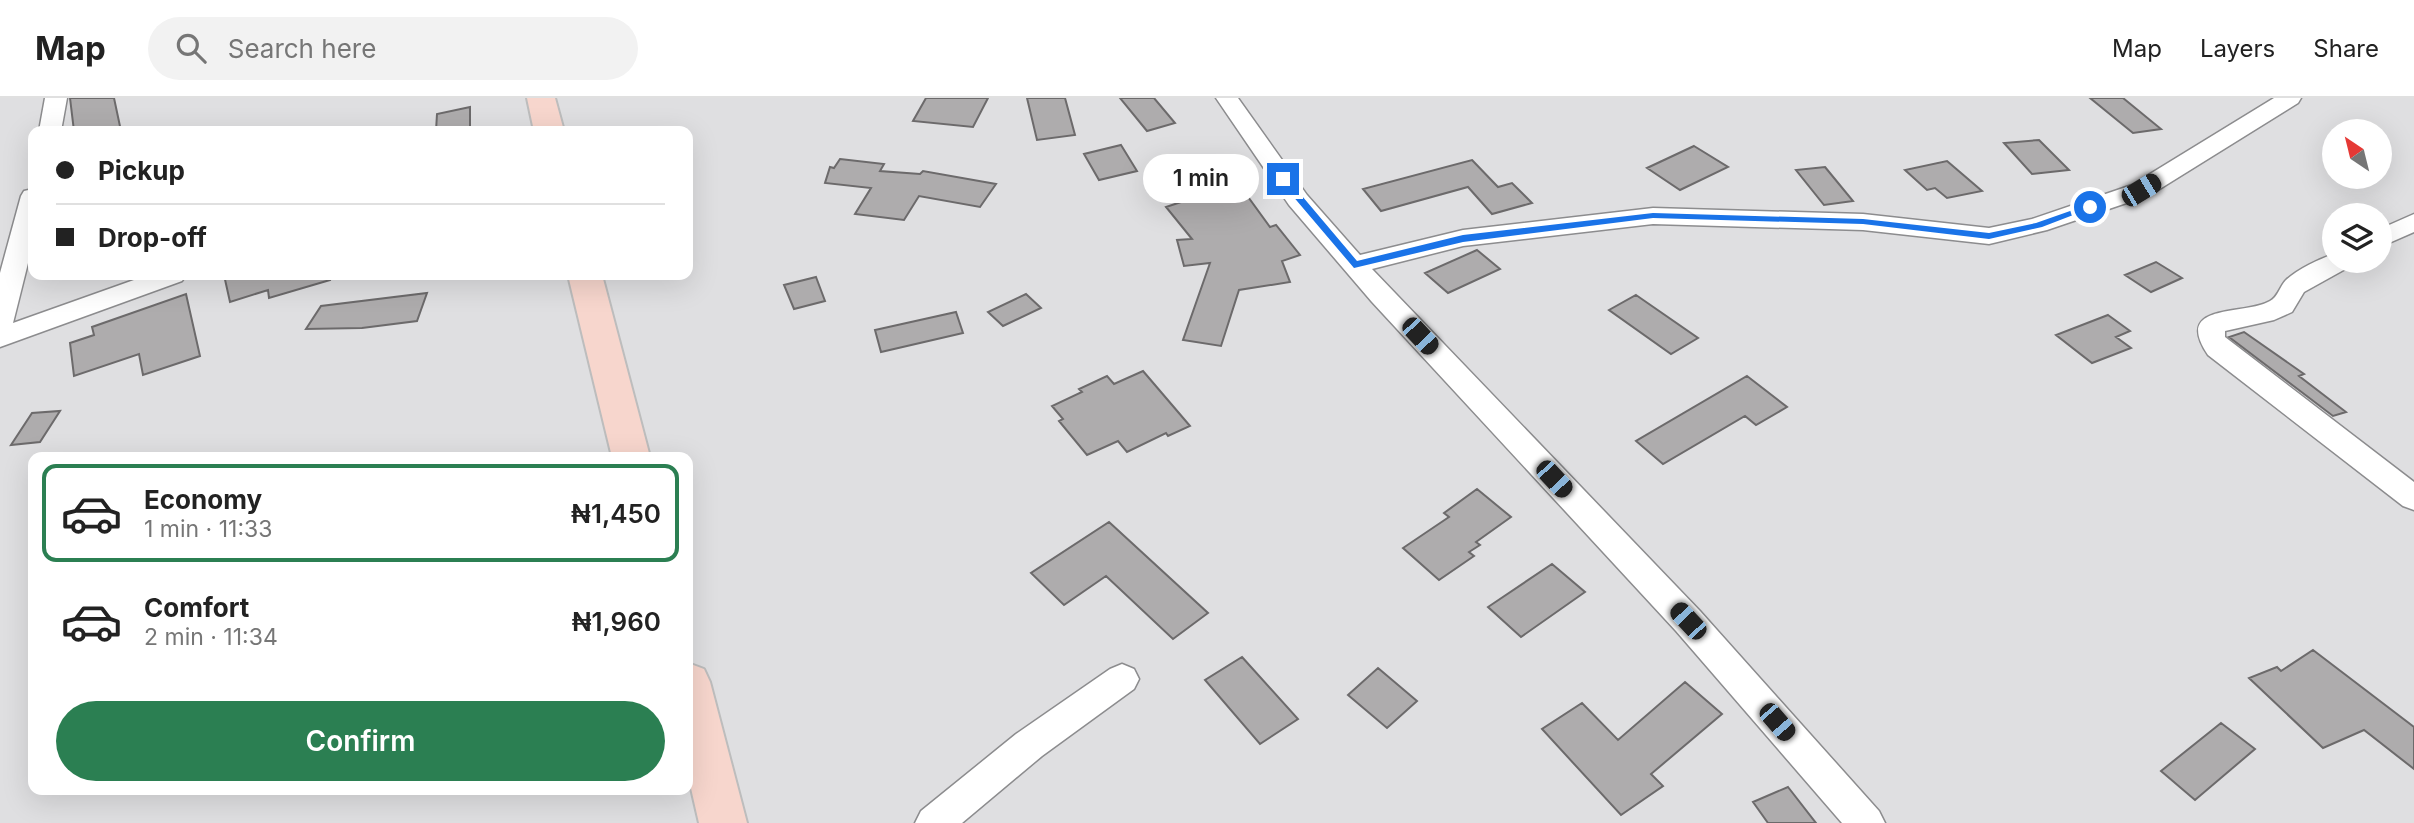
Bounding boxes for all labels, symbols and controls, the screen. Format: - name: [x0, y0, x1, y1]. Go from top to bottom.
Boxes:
- search box: [148, 17, 638, 80]
- text: Map: [35, 28, 106, 68]
- icon: search: [172, 29, 210, 67]
- text: Search here: [228, 33, 376, 64]
- text: Map: [2112, 34, 2162, 63]
- text: Layers: [2200, 34, 2275, 63]
- text: Share: [2313, 34, 2379, 63]
- north arrow: [2322, 119, 2392, 189]
- map controls: [2322, 119, 2392, 273]
- callout: 1 min: [1143, 154, 1258, 204]
- text: Pickup: [98, 155, 185, 186]
- route end: [1267, 163, 1299, 195]
- text: 1 min: [1173, 164, 1229, 192]
- car: [2118, 170, 2165, 210]
- route start: [2074, 191, 2106, 223]
- button: layers: [2322, 203, 2392, 273]
- text: Drop-off: [98, 222, 207, 253]
- car: [1398, 313, 1443, 359]
- car: [1532, 456, 1577, 502]
- icon: car: [60, 482, 123, 545]
- text: Economy: [144, 484, 262, 515]
- text: ₦1,450: [571, 498, 661, 529]
- text: 1 min · 11:33: [144, 515, 272, 543]
- icon: car: [60, 590, 123, 653]
- text: Comfort: [144, 592, 249, 623]
- car: [1666, 598, 1711, 644]
- text: ₦1,960: [572, 606, 661, 637]
- text: 2 min · 11:34: [144, 623, 278, 651]
- car: [1756, 699, 1799, 745]
- button: Confirm: [56, 701, 665, 781]

